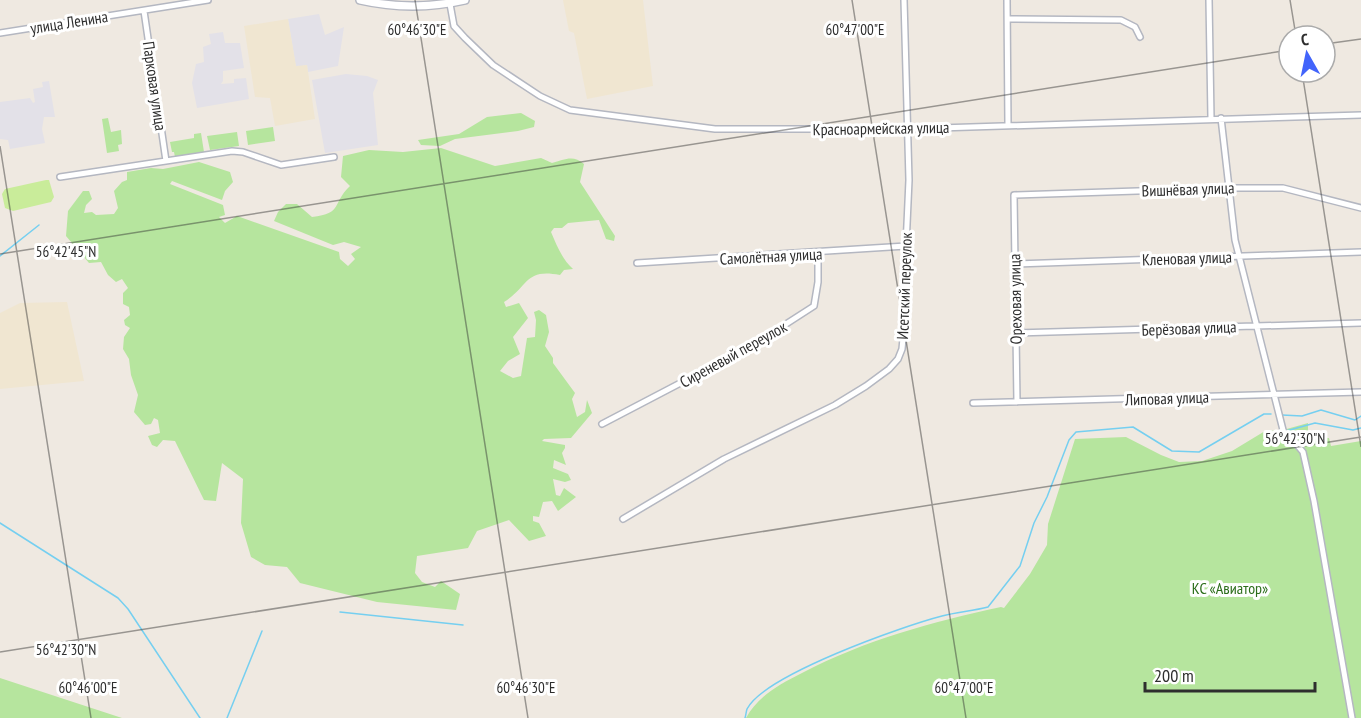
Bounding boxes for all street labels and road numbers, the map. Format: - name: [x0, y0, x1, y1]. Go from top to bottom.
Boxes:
- street label: улица Ленина: [29, 6, 109, 38]
- street label: Парковая улица: [139, 40, 171, 132]
- street label: Красноармейская улица: [812, 117, 950, 139]
- street label: Вишнёвая улица: [1141, 177, 1235, 201]
- street label: Исетский переулок: [892, 231, 916, 340]
- street label: Самолётная улица: [719, 243, 823, 269]
- street label: Кленовая улица: [1142, 246, 1232, 270]
- street label: Ореховая улица: [1004, 254, 1026, 344]
- street label: Сиреневый переулок: [676, 316, 791, 392]
- street label: Берёзовая улица: [1141, 316, 1237, 340]
- street label: Липовая улица: [1124, 387, 1209, 409]

